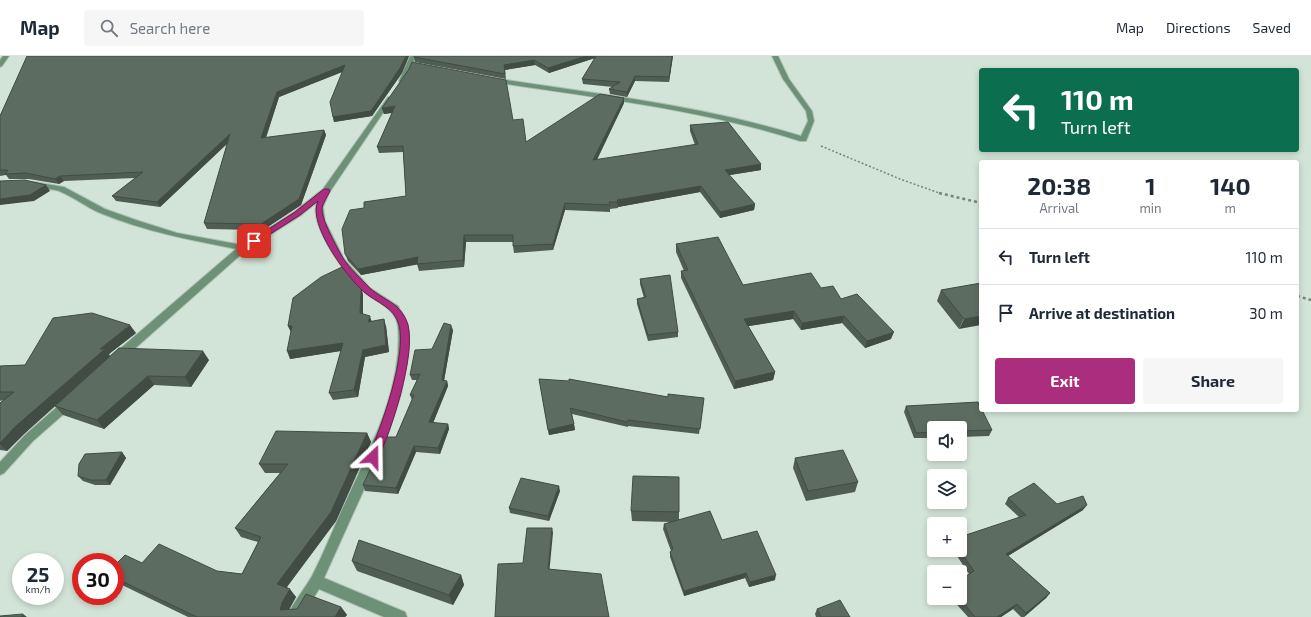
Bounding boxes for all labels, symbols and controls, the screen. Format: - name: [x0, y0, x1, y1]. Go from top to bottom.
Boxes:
- search box: [84, 10, 364, 46]
- text: Map: [20, 16, 60, 39]
- icon: search: [98, 17, 120, 39]
- text: Search here: [130, 19, 210, 37]
- text: Map: [1116, 19, 1144, 36]
- text: Directions: [1166, 19, 1231, 36]
- text: Saved: [1253, 19, 1291, 36]
- text: 110 m: [1061, 82, 1134, 116]
- icon: left: [995, 84, 1047, 136]
- text: Turn left: [1061, 116, 1131, 138]
- text: 20:38: [1027, 171, 1091, 200]
- text: 1: [1145, 171, 1156, 200]
- text: 140: [1210, 171, 1251, 200]
- text: Arrival: [1039, 200, 1079, 216]
- text: min: [1139, 200, 1162, 216]
- text: m: [1225, 200, 1236, 216]
- pin: [237, 224, 271, 258]
- icon: arrive: [243, 230, 265, 252]
- icon: left: [995, 246, 1017, 268]
- text: Turn left: [1029, 248, 1090, 266]
- text: 110 m: [1246, 248, 1283, 266]
- icon: arrive: [995, 302, 1017, 324]
- text: Arrive at destination: [1029, 304, 1175, 322]
- text: 30 m: [1249, 304, 1283, 322]
- button: Exit: [995, 358, 1135, 404]
- button: Share: [1143, 358, 1283, 404]
- map controls: [927, 421, 967, 605]
- button: sound: [927, 421, 967, 461]
- position arrow: [352, 436, 394, 478]
- button: layers: [927, 469, 967, 509]
- button: +: [927, 517, 967, 557]
- speed limit sign: 30: [72, 553, 124, 605]
- text: 25: [27, 562, 49, 586]
- button: −: [927, 565, 967, 605]
- text: km/h: [26, 583, 50, 595]

